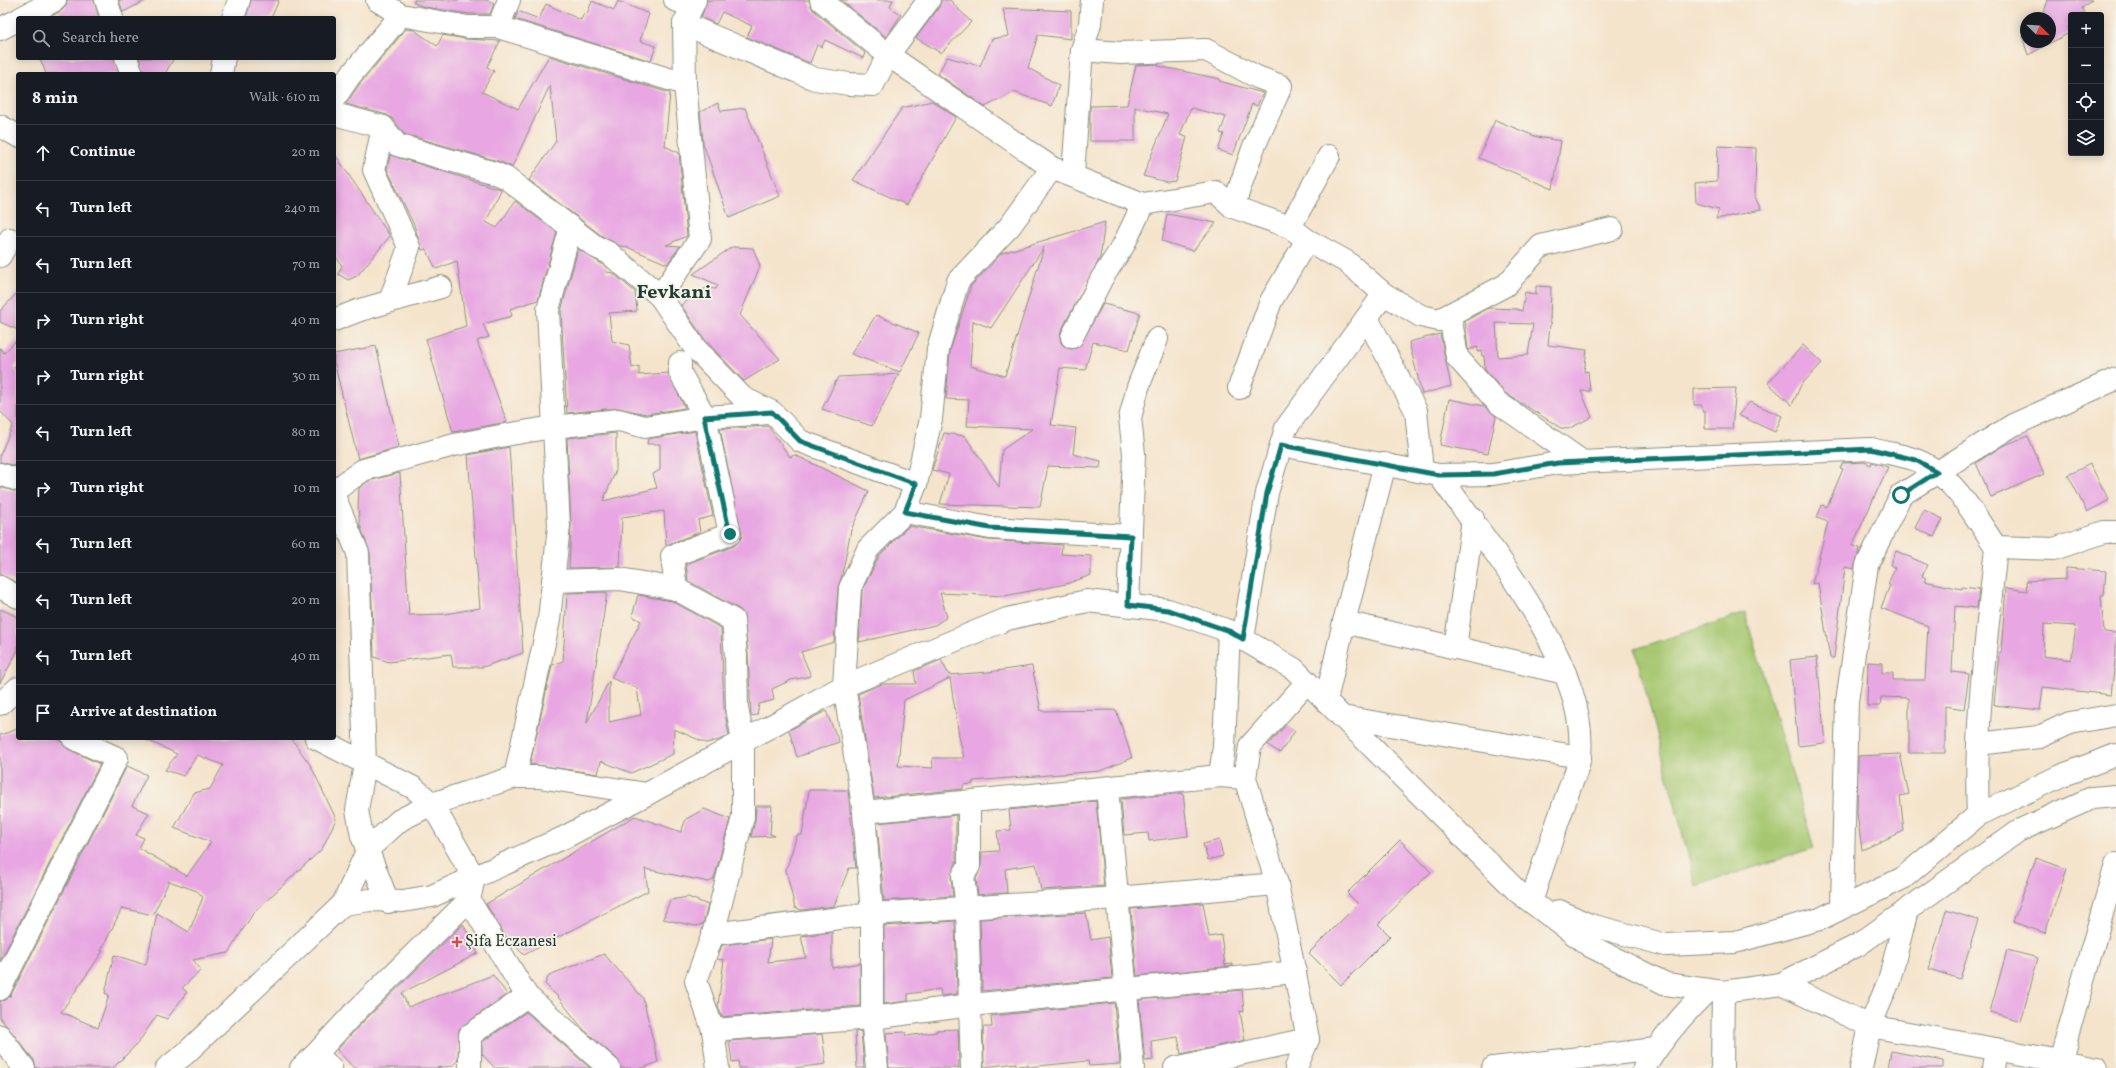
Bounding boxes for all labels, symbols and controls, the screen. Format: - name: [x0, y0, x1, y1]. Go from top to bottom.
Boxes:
- north arrow: [2020, 12, 2056, 48]
- map controls: [2068, 12, 2104, 156]
- button: +: [2068, 12, 2104, 48]
- search box: [16, 16, 336, 60]
- icon: search: [30, 27, 52, 49]
- text: Search here: [62, 28, 139, 49]
- button: −: [2068, 48, 2104, 84]
- button: locate: [2068, 84, 2104, 120]
- text: 8 min: [32, 87, 78, 110]
- text: Walk · 610 m: [249, 89, 320, 107]
- button: layers: [2068, 120, 2104, 156]
- icon: ahead: [32, 142, 54, 164]
- text: Continue: [70, 142, 135, 163]
- text: 20 m: [291, 144, 320, 162]
- icon: left: [32, 198, 54, 220]
- text: Turn left: [70, 198, 132, 219]
- text: 240 m: [284, 200, 320, 218]
- icon: left: [32, 254, 54, 276]
- text: Turn left: [70, 254, 132, 275]
- text: 70 m: [292, 256, 320, 274]
- district label: Fevkani: [636, 279, 712, 307]
- icon: right: [32, 310, 54, 332]
- text: Turn right: [70, 310, 144, 331]
- text: 40 m: [291, 312, 320, 330]
- icon: right: [32, 366, 54, 388]
- text: Turn right: [70, 366, 144, 387]
- text: 30 m: [292, 368, 320, 386]
- icon: left: [32, 422, 54, 444]
- text: Turn left: [70, 422, 132, 443]
- text: 80 m: [291, 424, 320, 442]
- icon: right: [32, 478, 54, 500]
- text: Turn right: [70, 478, 144, 499]
- text: 10 m: [293, 480, 320, 498]
- route start: [1892, 486, 1910, 504]
- route end: [721, 525, 739, 543]
- icon: left: [32, 534, 54, 556]
- text: Turn left: [70, 534, 132, 555]
- text: 60 m: [292, 536, 320, 554]
- icon: left: [32, 590, 54, 612]
- text: Turn left: [70, 590, 132, 611]
- text: 20 m: [291, 592, 320, 610]
- icon: left: [32, 646, 54, 668]
- text: Turn left: [70, 646, 132, 667]
- text: 40 m: [291, 648, 320, 666]
- icon: arrive: [32, 702, 54, 724]
- text: Arrive at destination: [70, 702, 217, 723]
- place label: Şifa Eczanesi: [465, 931, 557, 953]
- marker: Şifa Eczanesi: [452, 937, 462, 947]

